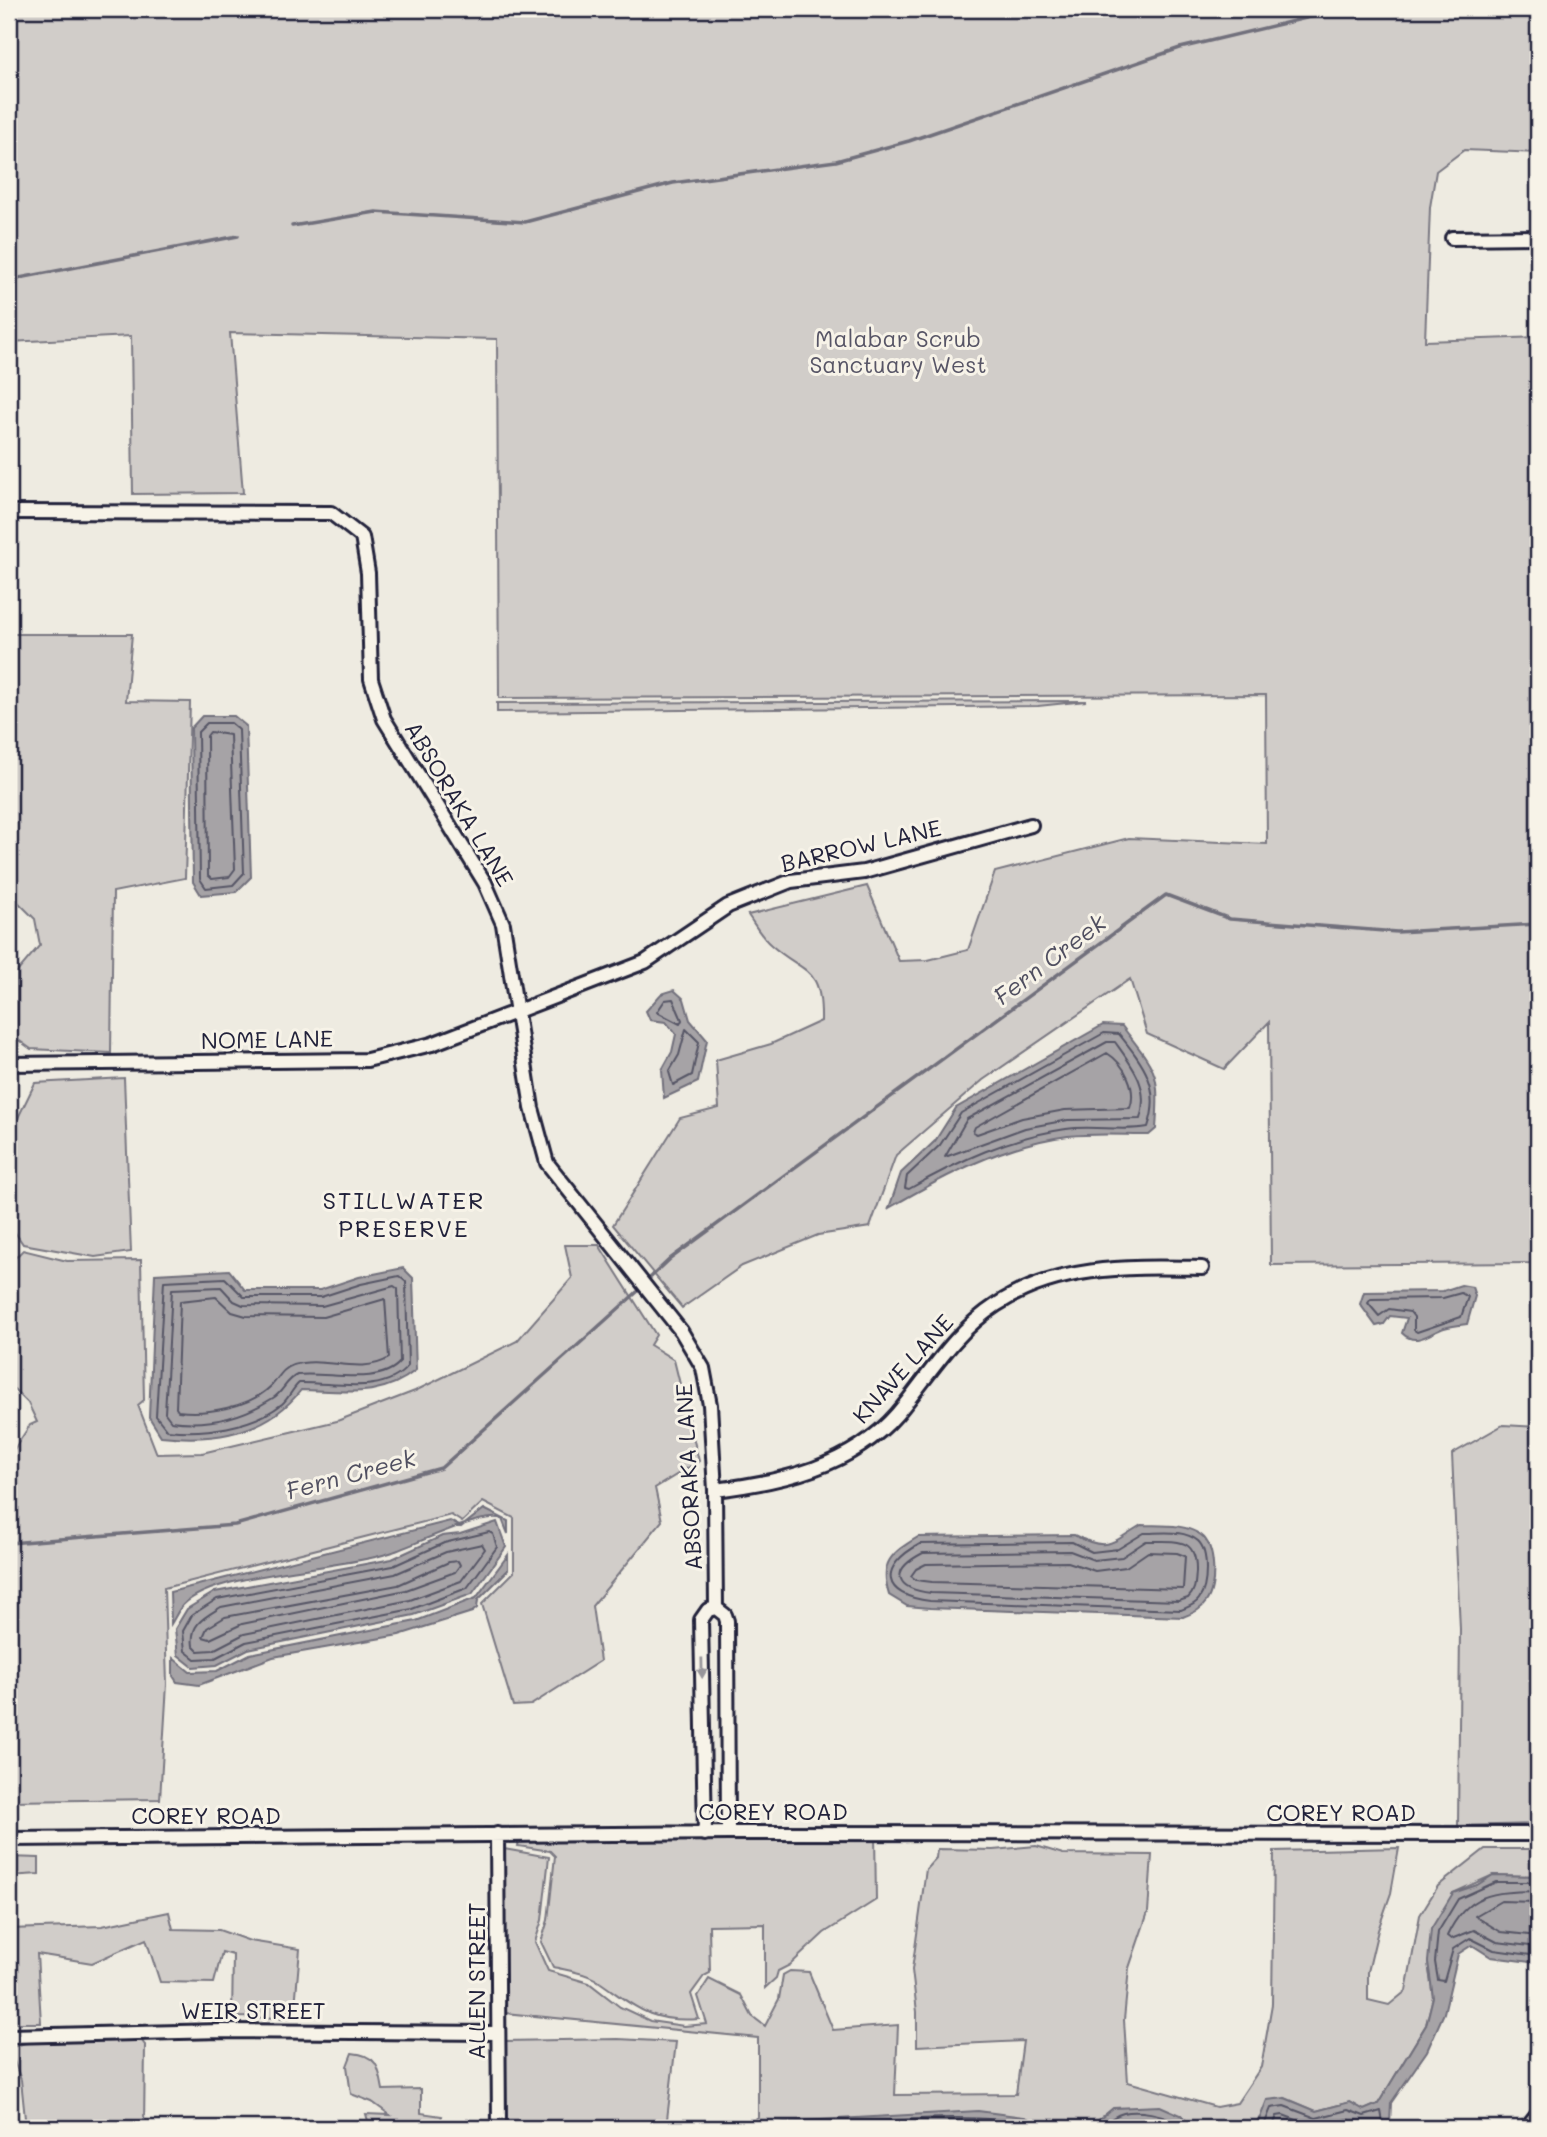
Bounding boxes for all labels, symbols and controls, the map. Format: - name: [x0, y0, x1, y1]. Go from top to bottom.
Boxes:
- park label: Malabar Scrub Sanctuary West: [809, 323, 987, 379]
- street label: ABSORAKA LANE: [399, 715, 521, 892]
- street label: BARROW LANE: [778, 812, 944, 878]
- water label: Fern Creek: [987, 906, 1113, 1011]
- street label: NOME LANE: [201, 1023, 333, 1055]
- district label: STILLWATER PRESERVE: [323, 1184, 485, 1243]
- street label: KNAVE LANE: [845, 1307, 959, 1429]
- street label: ABSORAKA LANE: [668, 1383, 708, 1571]
- water label: Fern Creek: [282, 1441, 420, 1506]
- one-way arrow: [696, 1657, 708, 1679]
- street label: COREY ROAD: [698, 1796, 848, 1826]
- street label: COREY ROAD: [1266, 1797, 1416, 1827]
- street label: COREY ROAD: [131, 1800, 281, 1830]
- street label: ALLEN STREET: [461, 1902, 491, 2060]
- street label: WEIR STREET: [180, 1995, 326, 2025]

